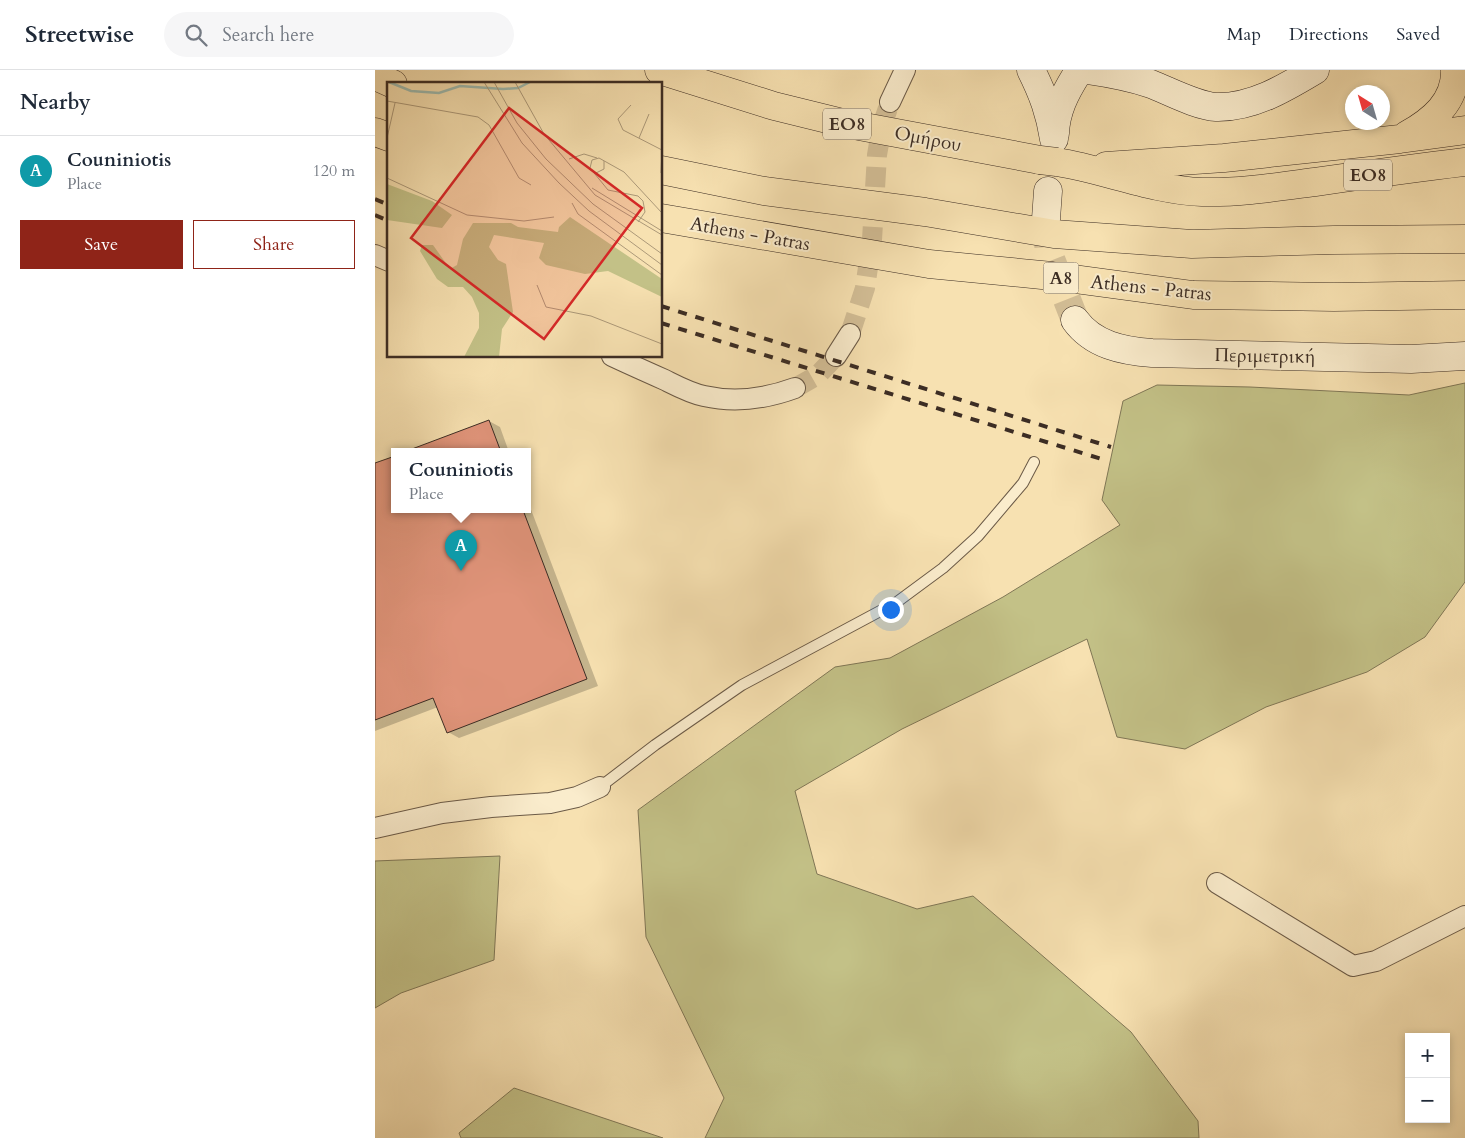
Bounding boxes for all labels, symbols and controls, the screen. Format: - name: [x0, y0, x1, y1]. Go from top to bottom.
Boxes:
- search box: [164, 12, 514, 57]
- text: Streetwise: [25, 18, 134, 51]
- icon: search: [182, 21, 210, 49]
- text: Search here: [222, 22, 314, 48]
- text: Map: [1227, 22, 1261, 47]
- text: Directions: [1289, 22, 1368, 47]
- text: Saved: [1396, 22, 1440, 47]
- inset map: [387, 82, 663, 358]
- north arrow: [1345, 85, 1390, 130]
- text: Nearby: [20, 88, 91, 117]
- road number: ΕΟ8: [823, 109, 871, 140]
- street label: Ομήρου: [892, 120, 964, 158]
- text: Couniniotis: [67, 147, 171, 173]
- text: A: [30, 160, 42, 182]
- text: 120 m: [313, 160, 355, 182]
- road number: ΕΟ8: [1344, 160, 1392, 190]
- text: Place: [67, 173, 102, 195]
- street label: Athens - Patras: [688, 211, 812, 257]
- button: Save: [20, 220, 183, 269]
- button: Share: [193, 220, 355, 269]
- road number: Α8: [1043, 262, 1079, 294]
- street label: Athens - Patras: [1089, 269, 1213, 307]
- street label: Περιμετρική: [1214, 342, 1316, 370]
- popup: [391, 448, 531, 513]
- text: Couniniotis: [409, 457, 513, 483]
- text: Place: [409, 483, 444, 505]
- pin: A: [445, 530, 477, 571]
- your location: [878, 597, 904, 623]
- map controls: [1405, 1033, 1450, 1123]
- button: +: [1405, 1033, 1450, 1078]
- button: −: [1405, 1078, 1450, 1123]

